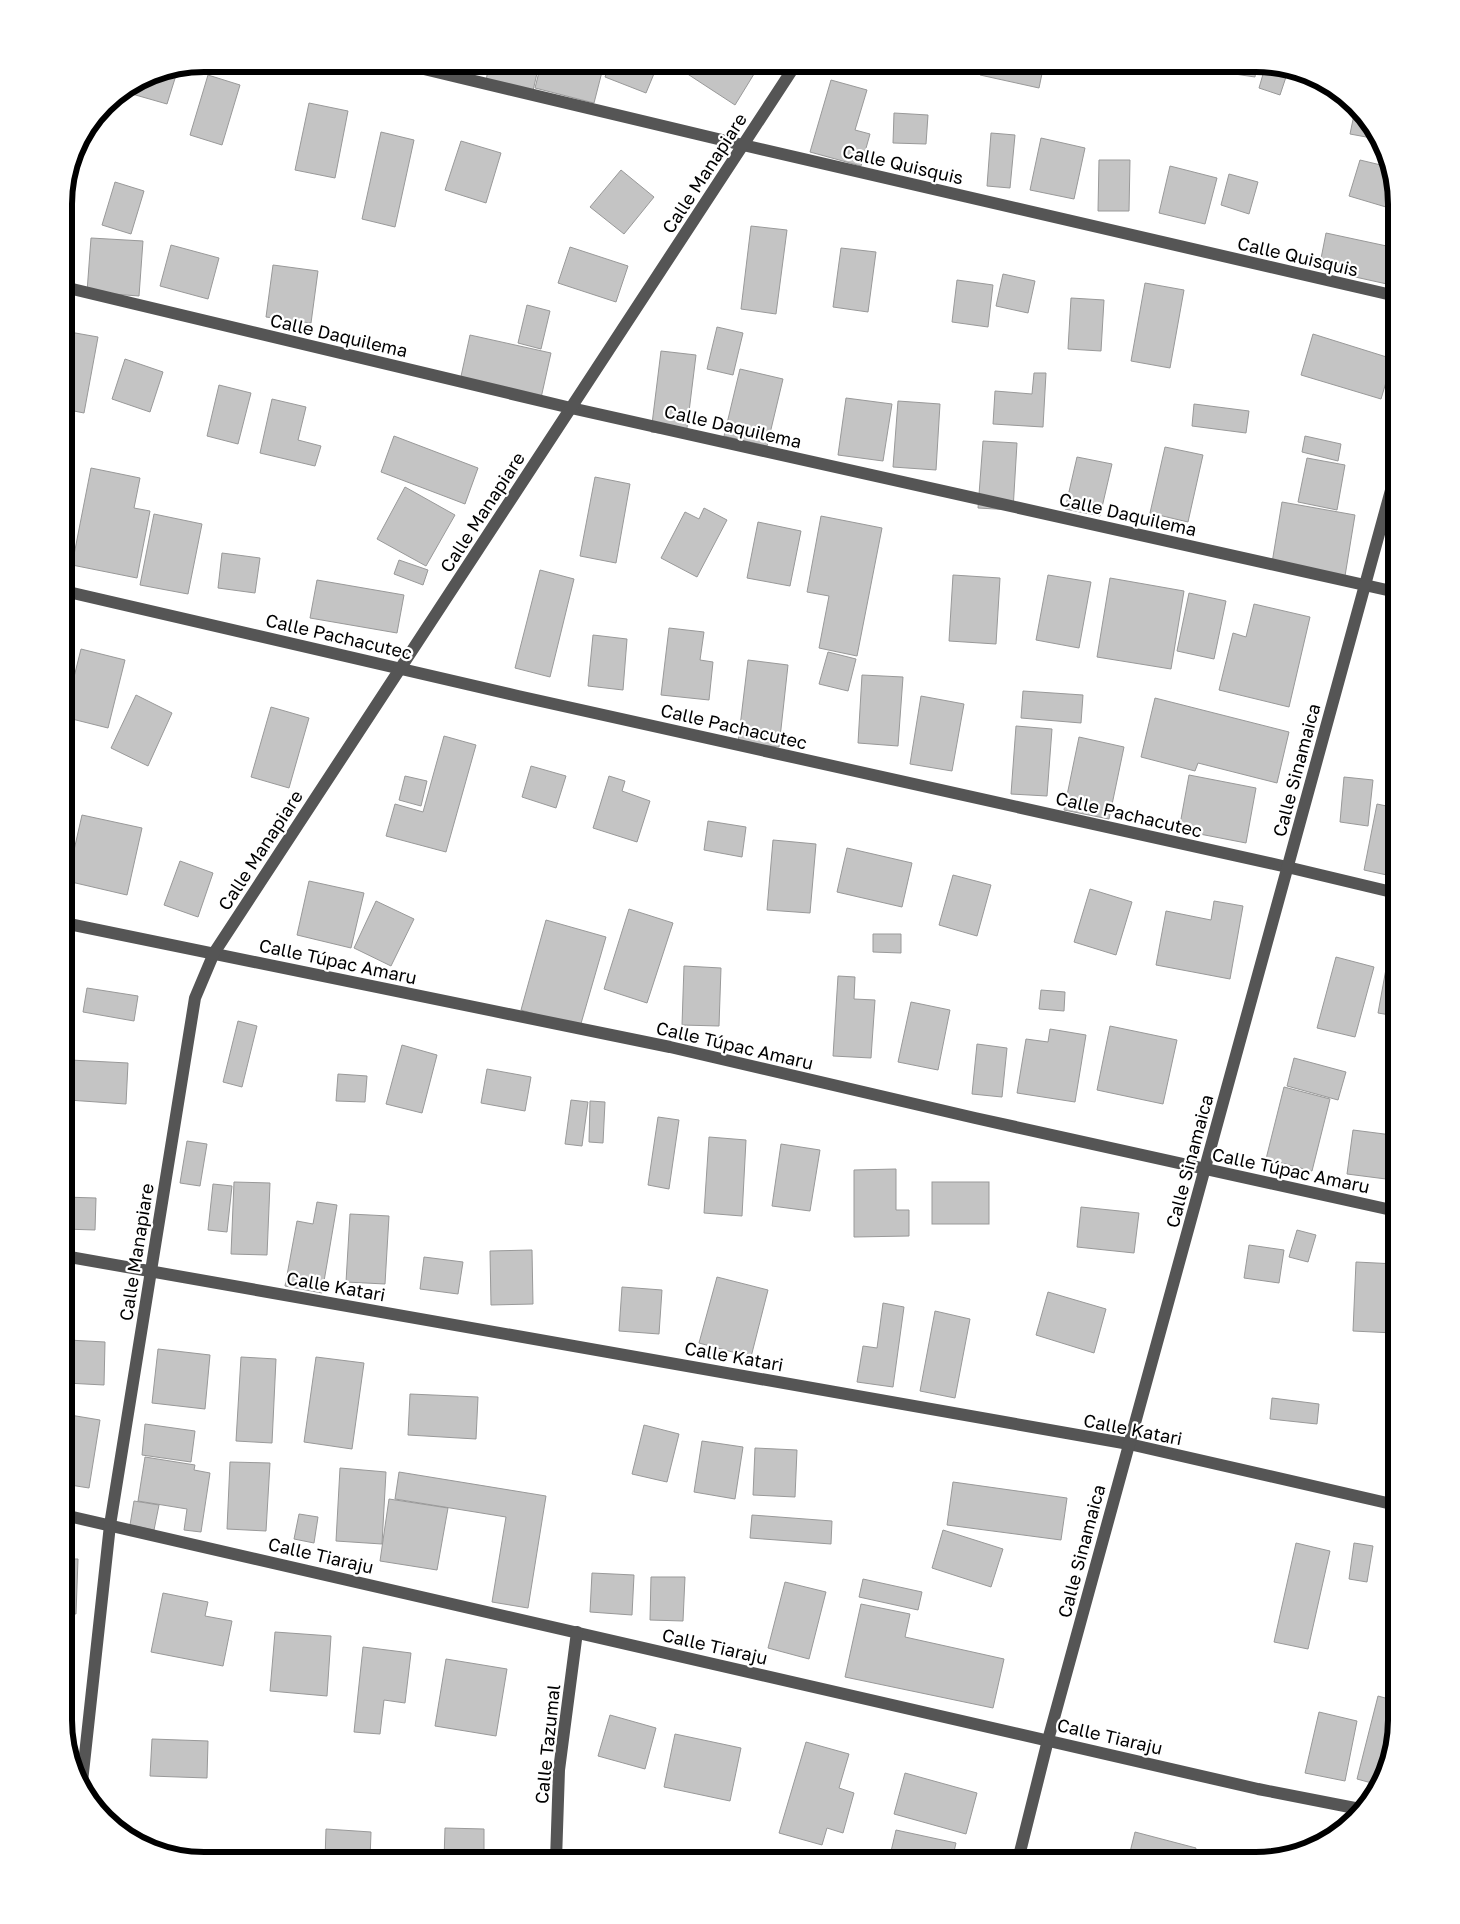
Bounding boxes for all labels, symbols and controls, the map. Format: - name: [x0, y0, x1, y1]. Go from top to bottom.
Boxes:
- street label: Calle Manapiare: [657, 109, 751, 237]
- street label: Calle Quisquis: [840, 139, 966, 189]
- street label: Calle Quisquis: [1235, 231, 1361, 281]
- street label: Calle Daquilema: [268, 308, 410, 362]
- street label: Calle Daquilema: [662, 399, 804, 453]
- street label: Calle Manapiare: [435, 448, 529, 576]
- street label: Calle Daquilema: [1057, 487, 1199, 541]
- street label: Calle Pachacutec: [264, 608, 415, 664]
- street label: Calle Pachacutec: [659, 698, 810, 754]
- street label: Calle Sinamaica: [1268, 701, 1324, 839]
- street label: Calle Manapiare: [213, 786, 307, 914]
- street label: Calle Pachacutec: [1054, 786, 1205, 842]
- street label: Calle Túpac Amaru: [257, 934, 419, 988]
- street label: Calle Túpac Amaru: [654, 1016, 816, 1074]
- street label: Calle Sinamaica: [1161, 1092, 1217, 1230]
- street label: Calle Túpac Amaru: [1210, 1143, 1372, 1197]
- street label: Calle Manapiare: [114, 1182, 158, 1322]
- street label: Calle Katari: [285, 1266, 387, 1306]
- street label: Calle Katari: [683, 1336, 785, 1376]
- street label: Calle Katari: [1082, 1409, 1184, 1449]
- street label: Calle Sinamaica: [1053, 1482, 1109, 1620]
- street label: Calle Tiaraju: [266, 1532, 376, 1578]
- street label: Calle Tiaraju: [660, 1623, 770, 1669]
- street label: Calle Tazumal: [530, 1683, 564, 1805]
- street label: Calle Tiaraju: [1055, 1713, 1165, 1759]

